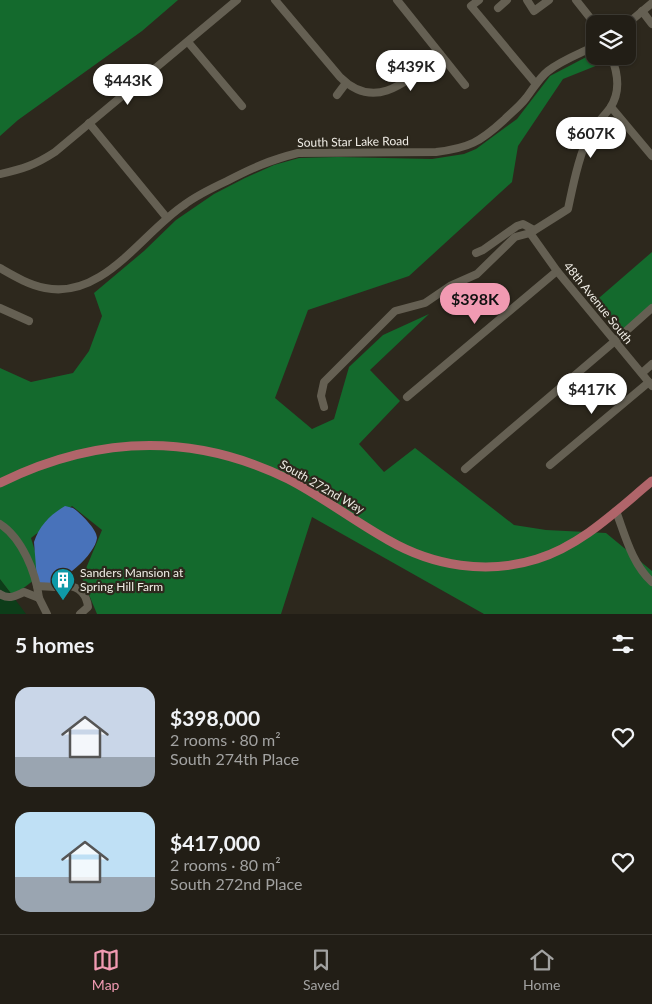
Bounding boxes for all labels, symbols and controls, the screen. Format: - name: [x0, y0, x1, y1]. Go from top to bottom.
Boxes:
- map controls: [586, 15, 636, 65]
- button: layers: [586, 15, 636, 65]
- pin: $439K: [376, 49, 446, 92]
- text: $439K: [387, 56, 435, 75]
- pin: $443K: [93, 64, 163, 106]
- text: $443K: [104, 70, 152, 89]
- pin: $607K: [556, 116, 626, 159]
- text: $607K: [567, 123, 615, 142]
- street label: South Star Lake Road: [297, 133, 409, 150]
- street label: 48th Avenue South: [561, 259, 636, 347]
- pin: $398K: [440, 282, 510, 325]
- text: $398K: [451, 289, 499, 308]
- pin: $417K: [557, 372, 627, 415]
- text: $417K: [568, 379, 616, 398]
- street label: South 272nd Way: [277, 456, 368, 517]
- place label: Sanders Mansion at Spring Hill Farm: [80, 565, 184, 594]
- building icon: Sanders Mansion at Spring Hill Farm: [50, 567, 76, 601]
- icon: filters: [609, 630, 637, 658]
- text: 5 homes: [15, 632, 94, 657]
- text: $398,000: [170, 705, 260, 730]
- icon: home: [55, 707, 115, 767]
- icon: heart: [609, 723, 637, 751]
- text: 2 rooms · 80 m²: [170, 730, 281, 749]
- text: South 274th Place: [170, 749, 299, 768]
- text: $417,000: [170, 830, 260, 855]
- icon: home: [55, 832, 115, 892]
- icon: heart: [609, 848, 637, 876]
- text: 2 rooms · 80 m²: [170, 855, 281, 874]
- text: South 272nd Place: [170, 874, 302, 893]
- tab: Map: [92, 946, 120, 993]
- tab: Saved: [303, 946, 340, 993]
- tab: Home: [523, 946, 560, 993]

